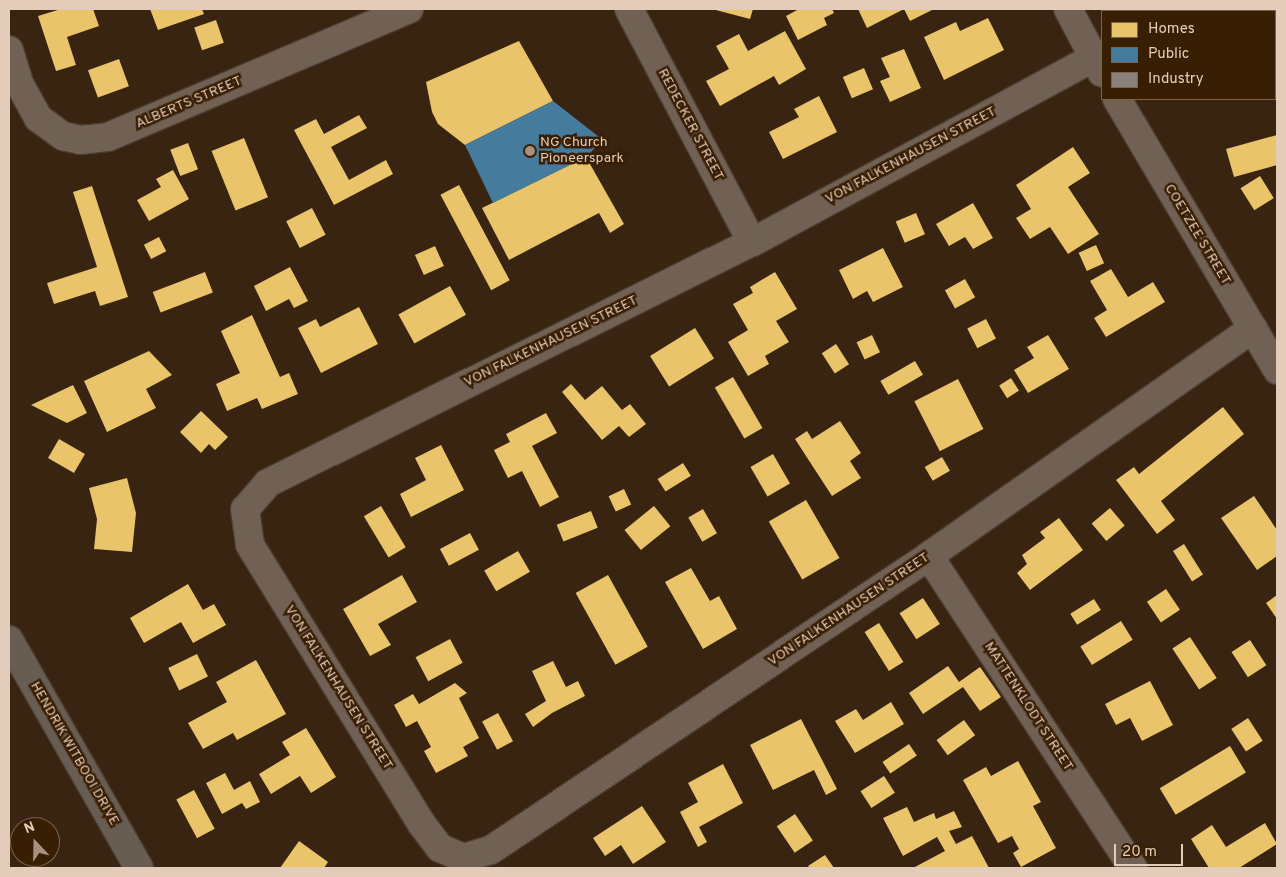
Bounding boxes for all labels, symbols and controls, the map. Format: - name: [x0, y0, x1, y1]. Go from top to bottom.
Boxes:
- legend: [1101, 10, 1276, 100]
- text: Homes: [1148, 20, 1195, 39]
- text: Public: [1148, 45, 1189, 64]
- street label: REDECKER STREET: [653, 66, 727, 184]
- text: Industry: [1148, 70, 1204, 89]
- street label: ALBERTS STREET: [133, 73, 245, 133]
- street label: VON FALKENHAUSEN STREET: [823, 104, 999, 208]
- place label: NG Church Pioneerspark: [540, 135, 624, 168]
- marker: NG Church Pioneerspark: [524, 145, 536, 157]
- street label: COETZEE STREET: [1160, 181, 1234, 289]
- street label: VON FALKENHAUSEN STREET: [461, 293, 641, 391]
- street label: VON FALKENHAUSEN STREET: [765, 550, 933, 670]
- street label: VON FALKENHAUSEN STREET: [280, 603, 396, 773]
- street label: MATTENKLODT STREET: [980, 639, 1076, 775]
- street label: HENDRIK WITBOOI DRIVE: [26, 679, 122, 829]
- north arrow: [10, 817, 60, 867]
- scale bar: [1116, 834, 1185, 866]
- text: 20 m: [1122, 843, 1157, 862]

